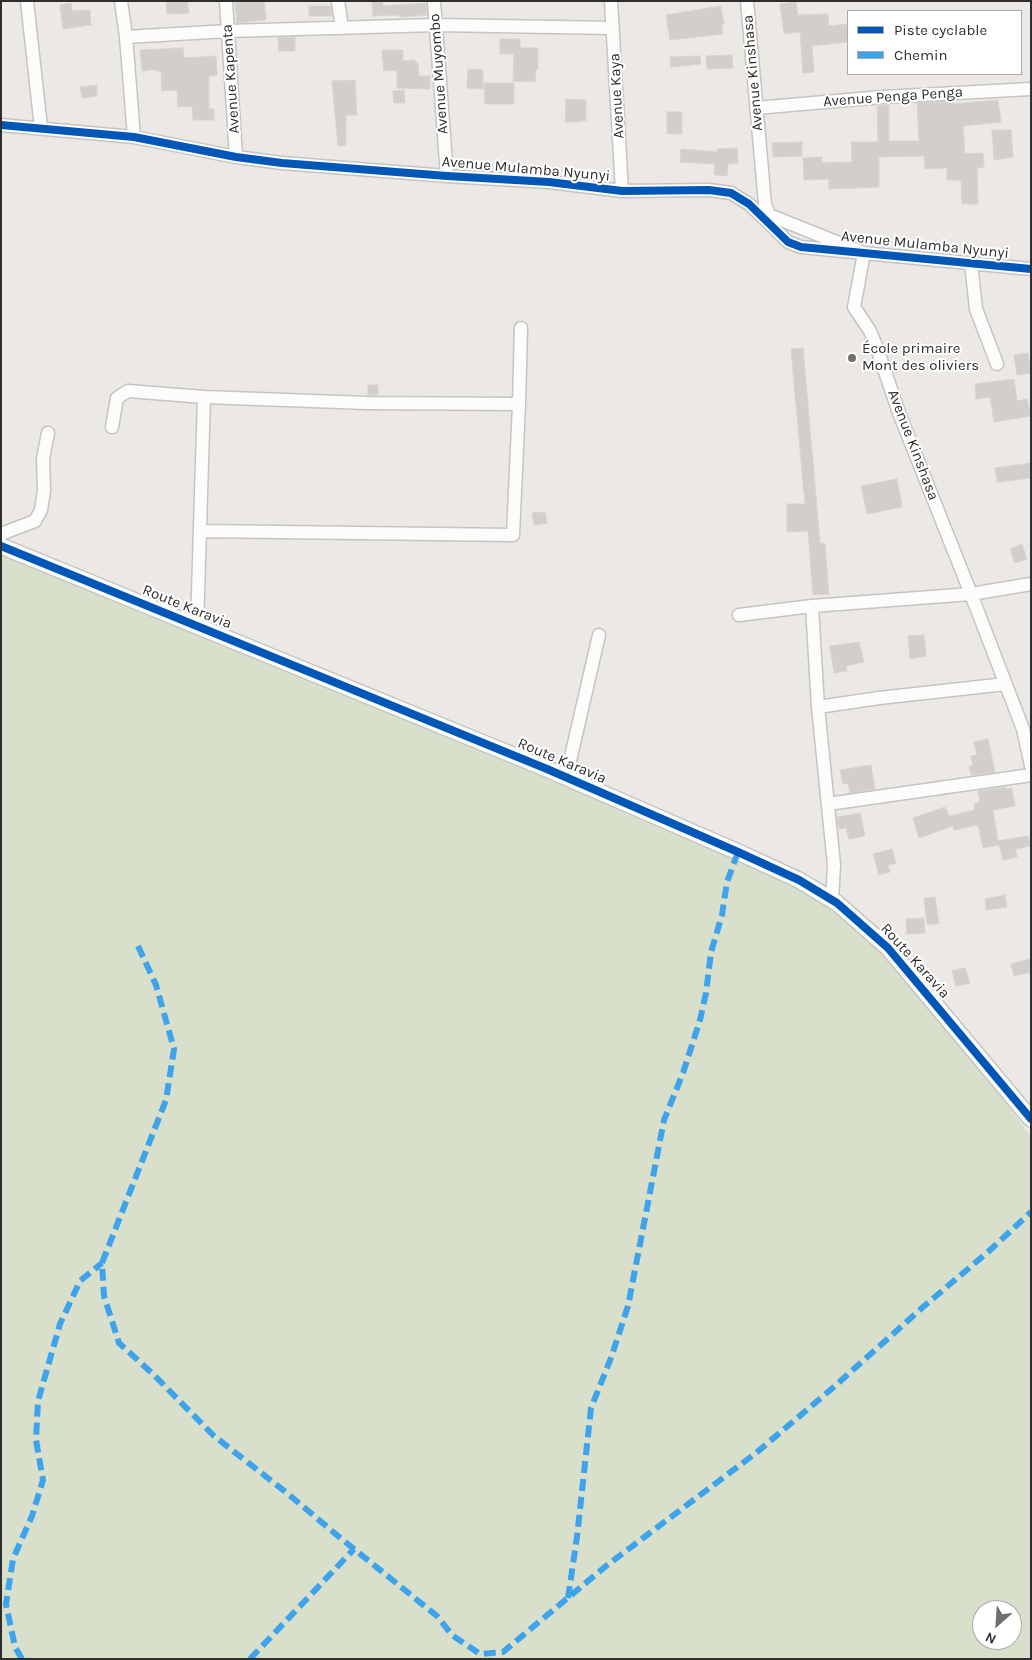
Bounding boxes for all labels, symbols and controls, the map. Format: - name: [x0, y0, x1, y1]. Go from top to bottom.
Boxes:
- legend: [847, 10, 1022, 75]
- street label: Avenue Muyombo: [426, 13, 452, 135]
- street label: Avenue Kinshasa: [739, 14, 767, 132]
- text: Piste cyclable: [894, 21, 987, 39]
- street label: Avenue Kapenta: [218, 24, 244, 134]
- text: Chemin: [894, 46, 948, 64]
- street label: Avenue Kaya: [606, 53, 628, 139]
- street label: Avenue Penga Penga: [823, 83, 963, 111]
- street label: Avenue Mulamba Nyunyi: [441, 153, 611, 185]
- street label: Avenue Mulamba Nyunyi: [840, 227, 1010, 263]
- place label: École primaire Mont des oliviers: [862, 340, 979, 375]
- marker: École primaire Mont des oliviers: [846, 352, 858, 364]
- street label: Avenue Kinshasa: [884, 387, 942, 503]
- street label: Route Karavia: [140, 581, 234, 633]
- street label: Route Karavia: [515, 734, 609, 788]
- street label: Route Karavia: [877, 920, 953, 1002]
- north arrow: [972, 1600, 1022, 1650]
- text: N: [982, 1628, 999, 1648]

